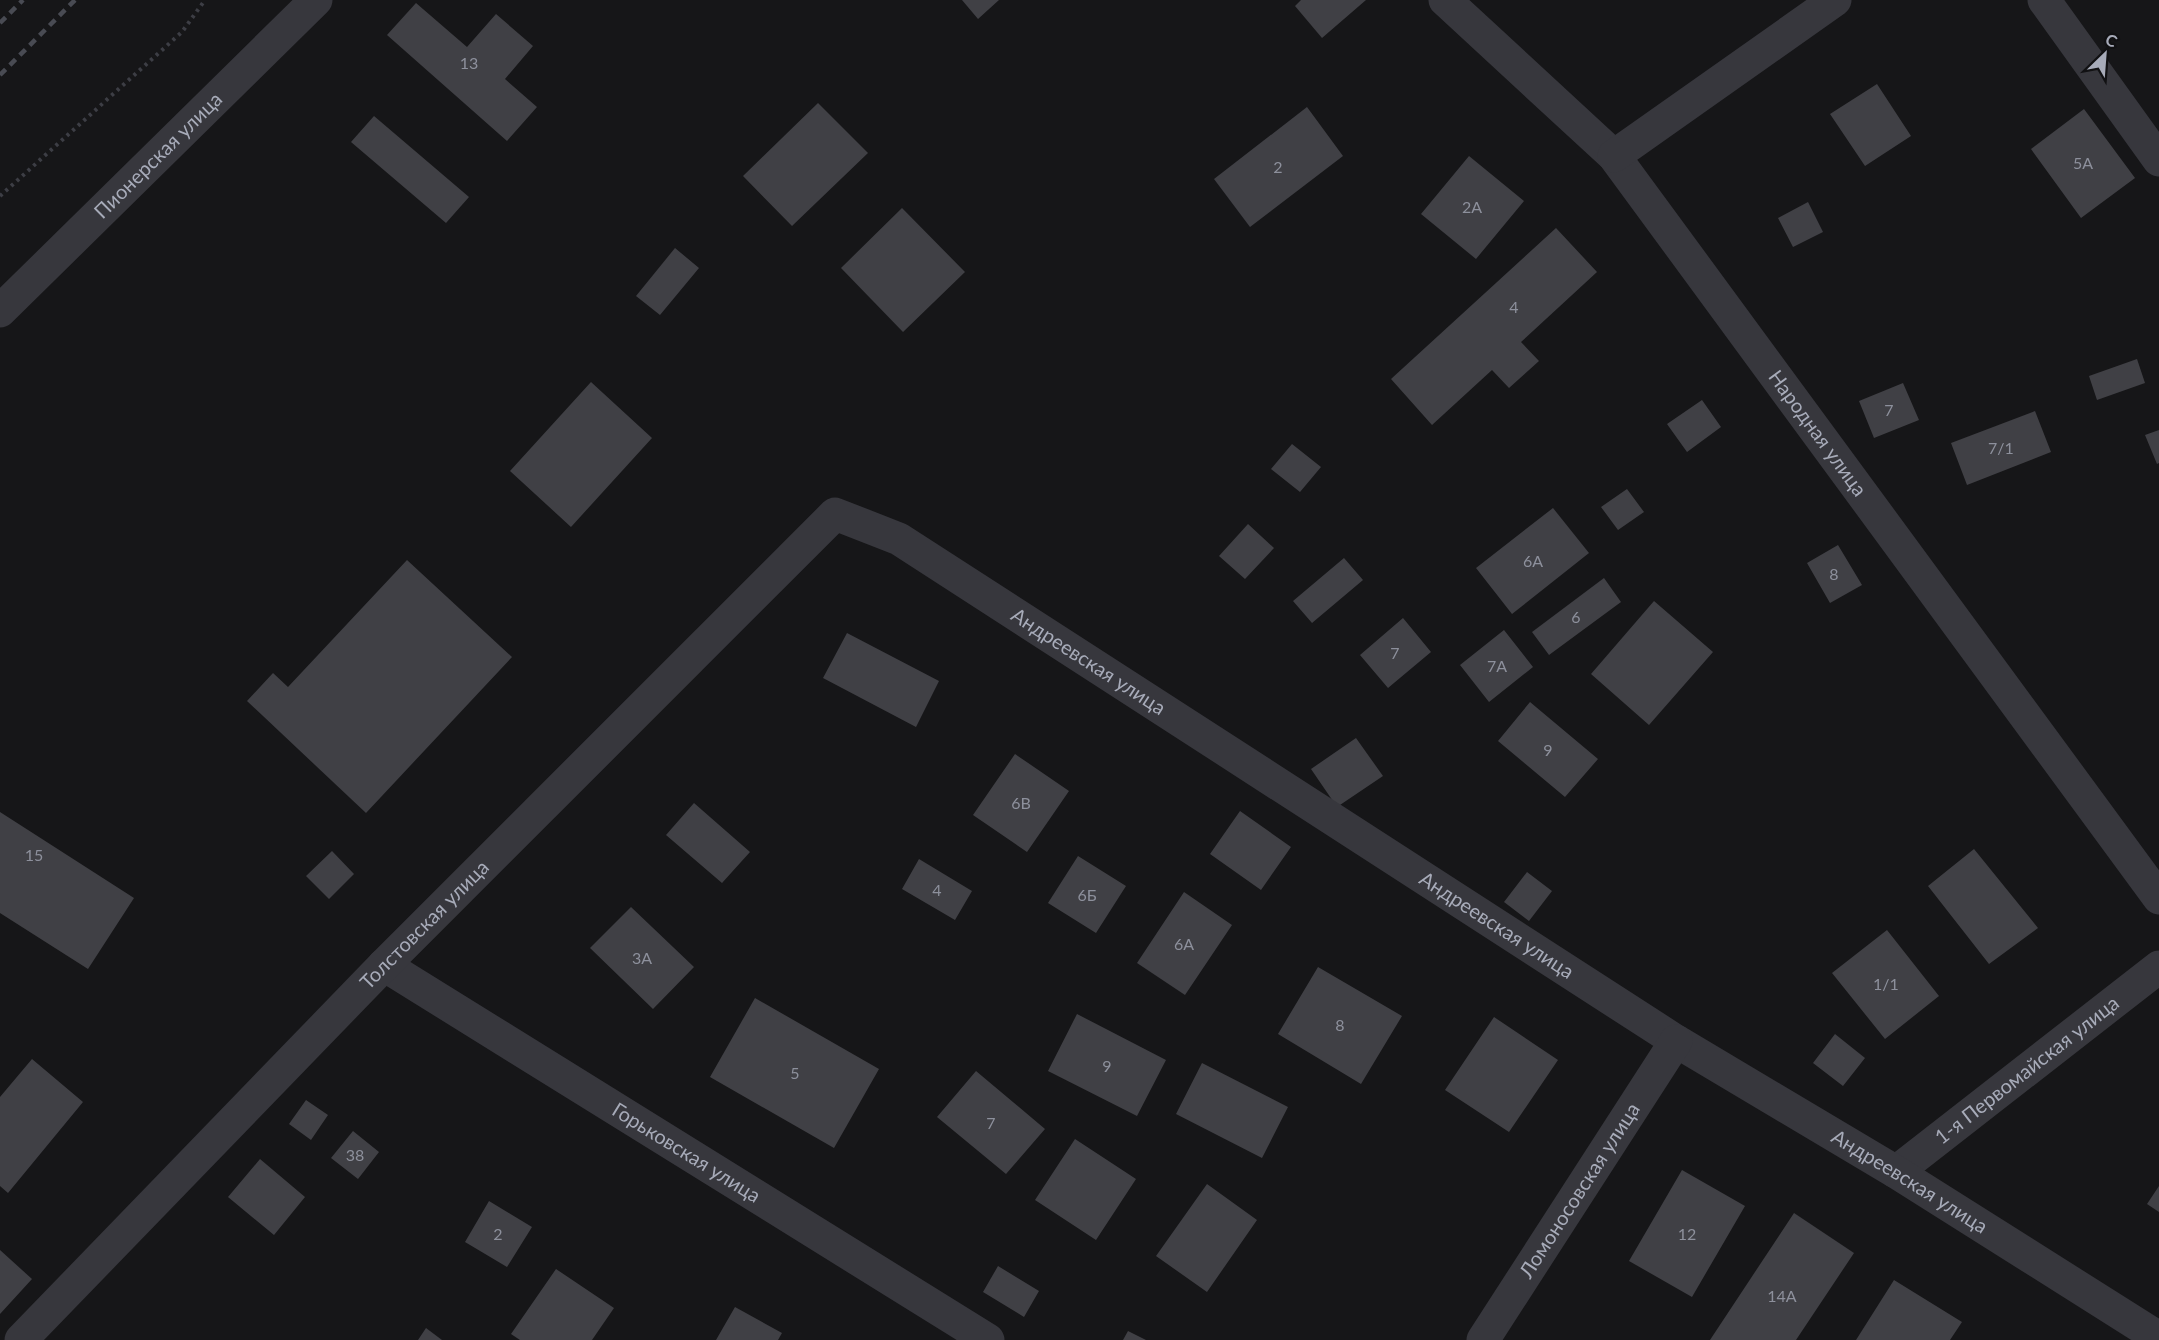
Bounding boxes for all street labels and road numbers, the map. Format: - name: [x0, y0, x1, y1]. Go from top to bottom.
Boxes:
- street label: Пионерская улица: [89, 86, 227, 223]
- street label: Народная улица: [1764, 365, 1873, 500]
- street label: Андреевская улица: [1007, 602, 1171, 719]
- street label: Толстовская улица: [354, 855, 493, 993]
- street label: Андреевская улица: [1416, 866, 1579, 983]
- street label: 1-я Первомайская улица: [1930, 990, 2123, 1148]
- street label: Горьковская улица: [608, 1097, 766, 1207]
- street label: Ломоносовская улица: [1513, 1098, 1644, 1283]
- street label: Андреевская улица: [1828, 1123, 1993, 1238]

